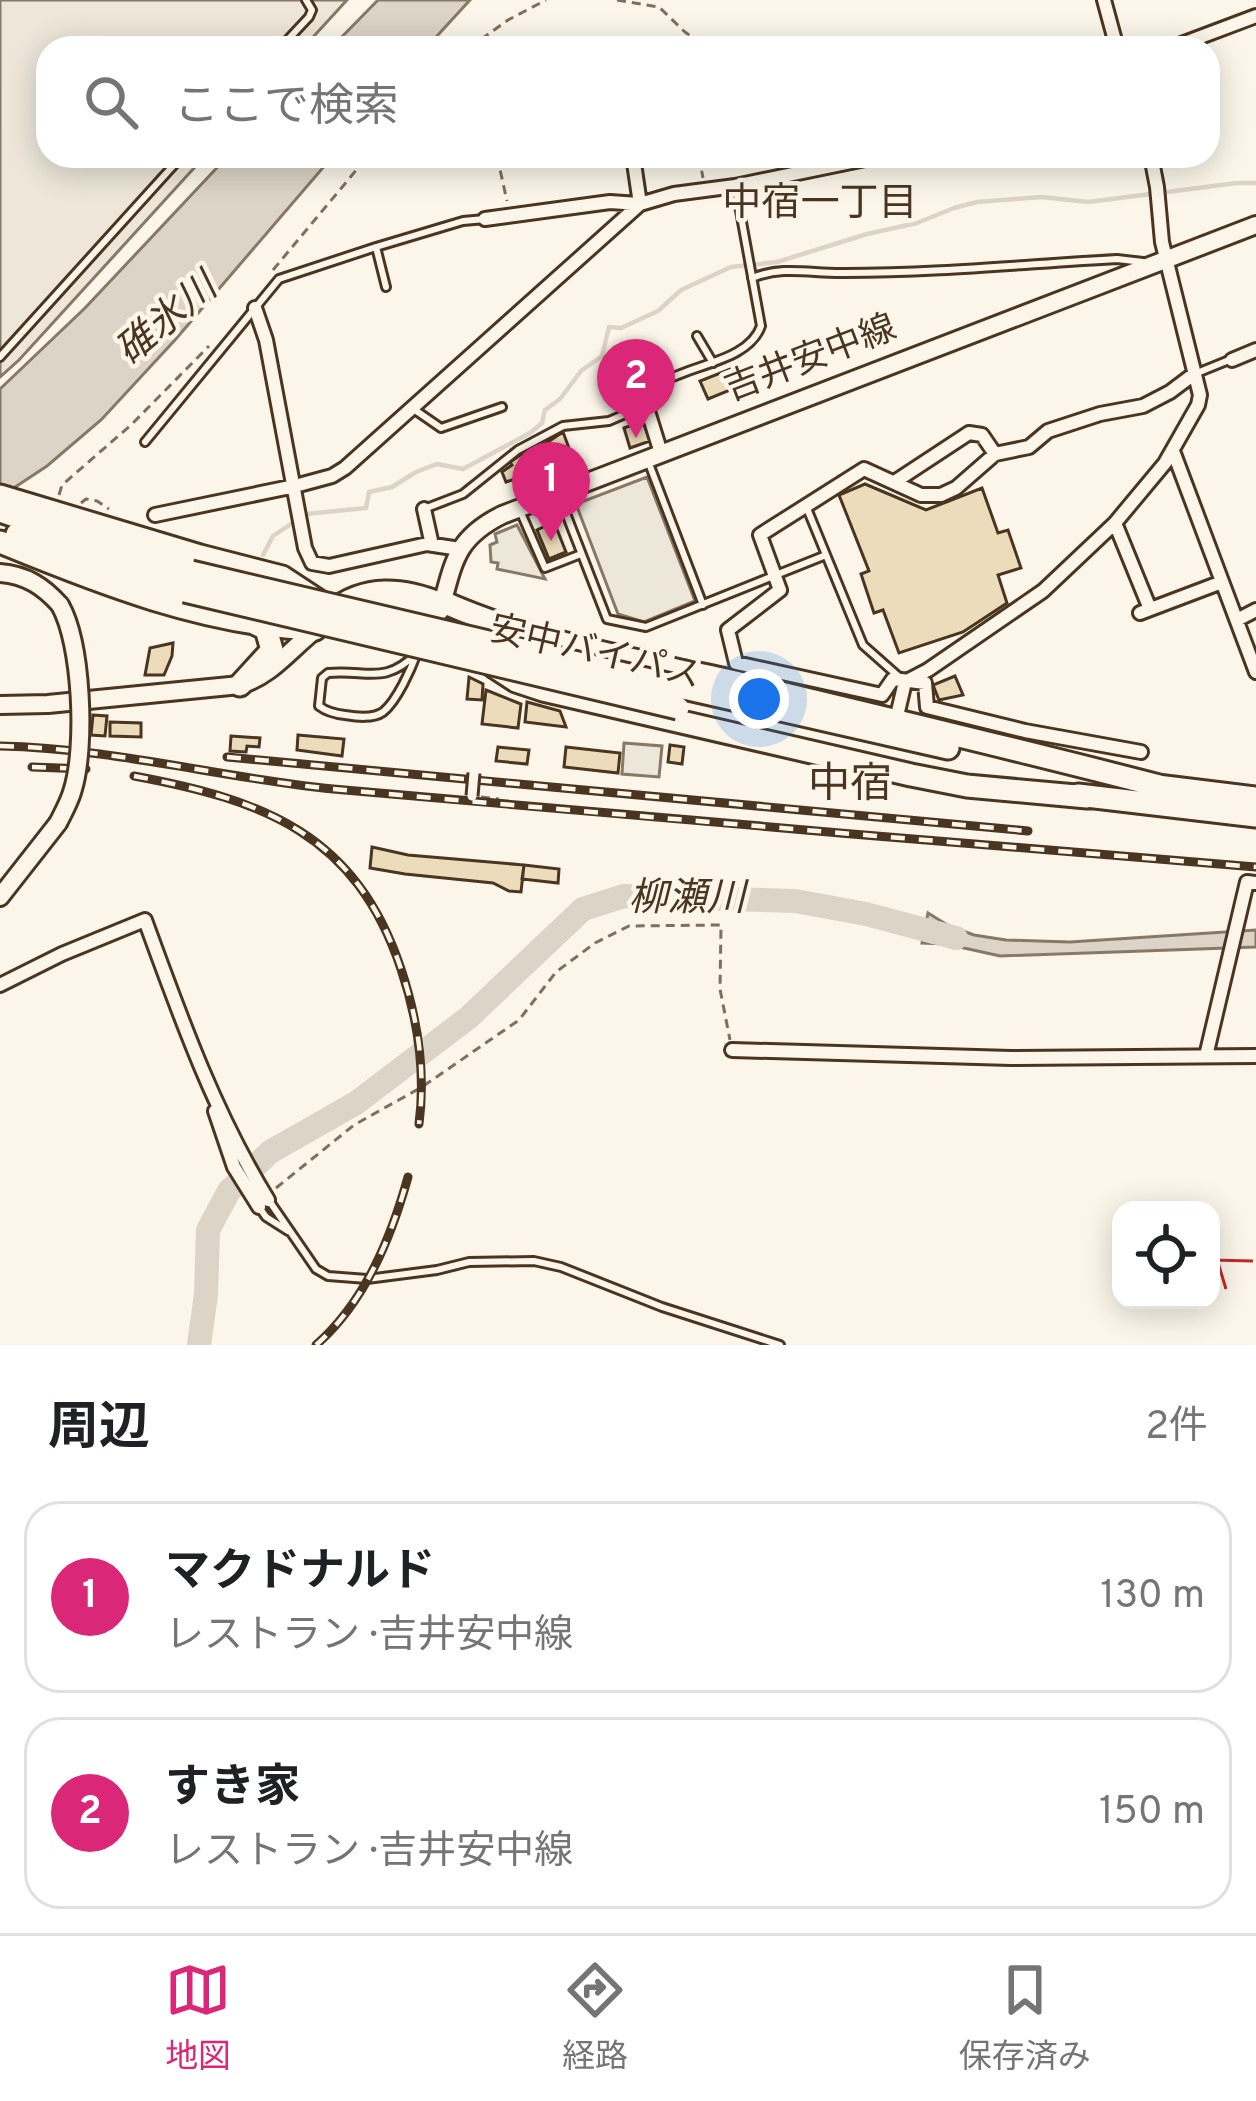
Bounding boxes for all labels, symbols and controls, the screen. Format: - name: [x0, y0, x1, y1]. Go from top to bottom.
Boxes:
- search box: [36, 36, 1220, 168]
- icon: search: [78, 69, 144, 135]
- text: ここで検索: [174, 80, 399, 137]
- district label: 中宿一丁目: [722, 181, 918, 230]
- water label: 碓氷川: [107, 262, 232, 377]
- street label: 吉井安中線: [719, 306, 903, 414]
- pin: 2: [597, 339, 675, 438]
- pin: 1: [512, 442, 590, 541]
- street label: 安中バイパス: [485, 607, 705, 701]
- your location: [729, 669, 789, 729]
- district label: 中宿: [808, 760, 892, 813]
- water label: 柳瀬川: [628, 876, 749, 925]
- map controls: [1112, 1201, 1220, 1309]
- button: locate: [1112, 1201, 1220, 1309]
- text: 周辺: [48, 1398, 150, 1463]
- text: 2件: [1145, 1404, 1208, 1453]
- text: マクドナルド: [165, 1545, 435, 1602]
- text: 1: [82, 1573, 98, 1622]
- text: 130 m: [1100, 1573, 1205, 1622]
- text: レストラン · 吉井安中線: [165, 1613, 573, 1662]
- text: すき家: [165, 1761, 300, 1818]
- text: 2: [78, 1789, 102, 1838]
- text: 150 m: [1099, 1789, 1205, 1838]
- text: レストラン · 吉井安中線: [165, 1829, 573, 1878]
- tab: 地図: [165, 1957, 231, 2080]
- tab: 経路: [562, 1957, 628, 2080]
- tab: 保存済み: [959, 1957, 1091, 2080]

